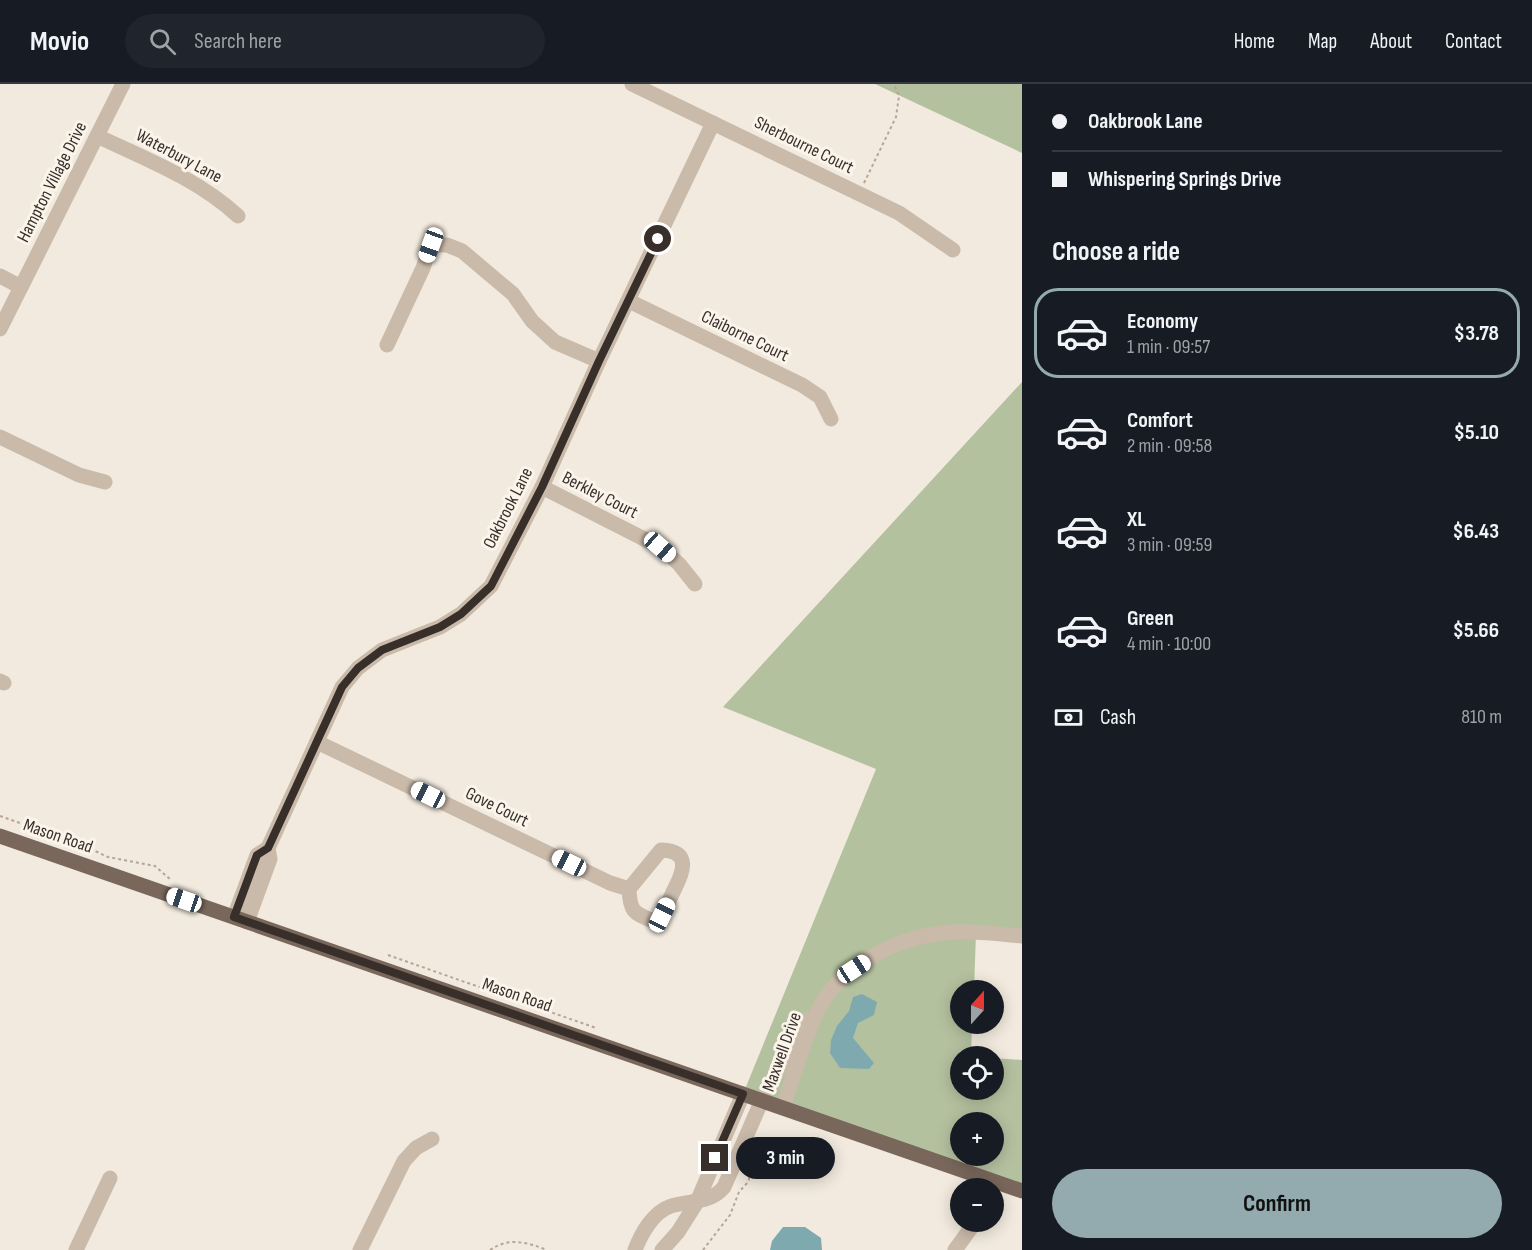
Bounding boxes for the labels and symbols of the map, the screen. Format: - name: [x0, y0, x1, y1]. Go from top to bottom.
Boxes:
- street label: Sherbourne Court: [751, 112, 857, 178]
- street label: Hampton Village Drive: [13, 118, 91, 246]
- street label: Waterbury Lane: [132, 125, 226, 187]
- car: [416, 225, 446, 265]
- route start: [644, 225, 671, 252]
- street label: Claiborne Court: [698, 306, 793, 366]
- street label: Oakbrook Lane: [479, 464, 537, 552]
- street label: Berkley Court: [559, 467, 642, 523]
- car: [641, 528, 679, 566]
- car: [408, 779, 448, 811]
- street label: Gove Court: [462, 783, 532, 831]
- street label: Mason Road: [20, 814, 96, 858]
- car: [549, 847, 589, 879]
- car: [164, 886, 204, 914]
- car: [646, 895, 678, 935]
- car: [834, 952, 874, 986]
- street label: Mason Road: [479, 973, 555, 1017]
- north arrow: [950, 980, 1004, 1034]
- street label: Maxwell Drive: [758, 1010, 806, 1094]
- callout: 3 min: [736, 1137, 835, 1179]
- route end: [701, 1144, 728, 1171]

